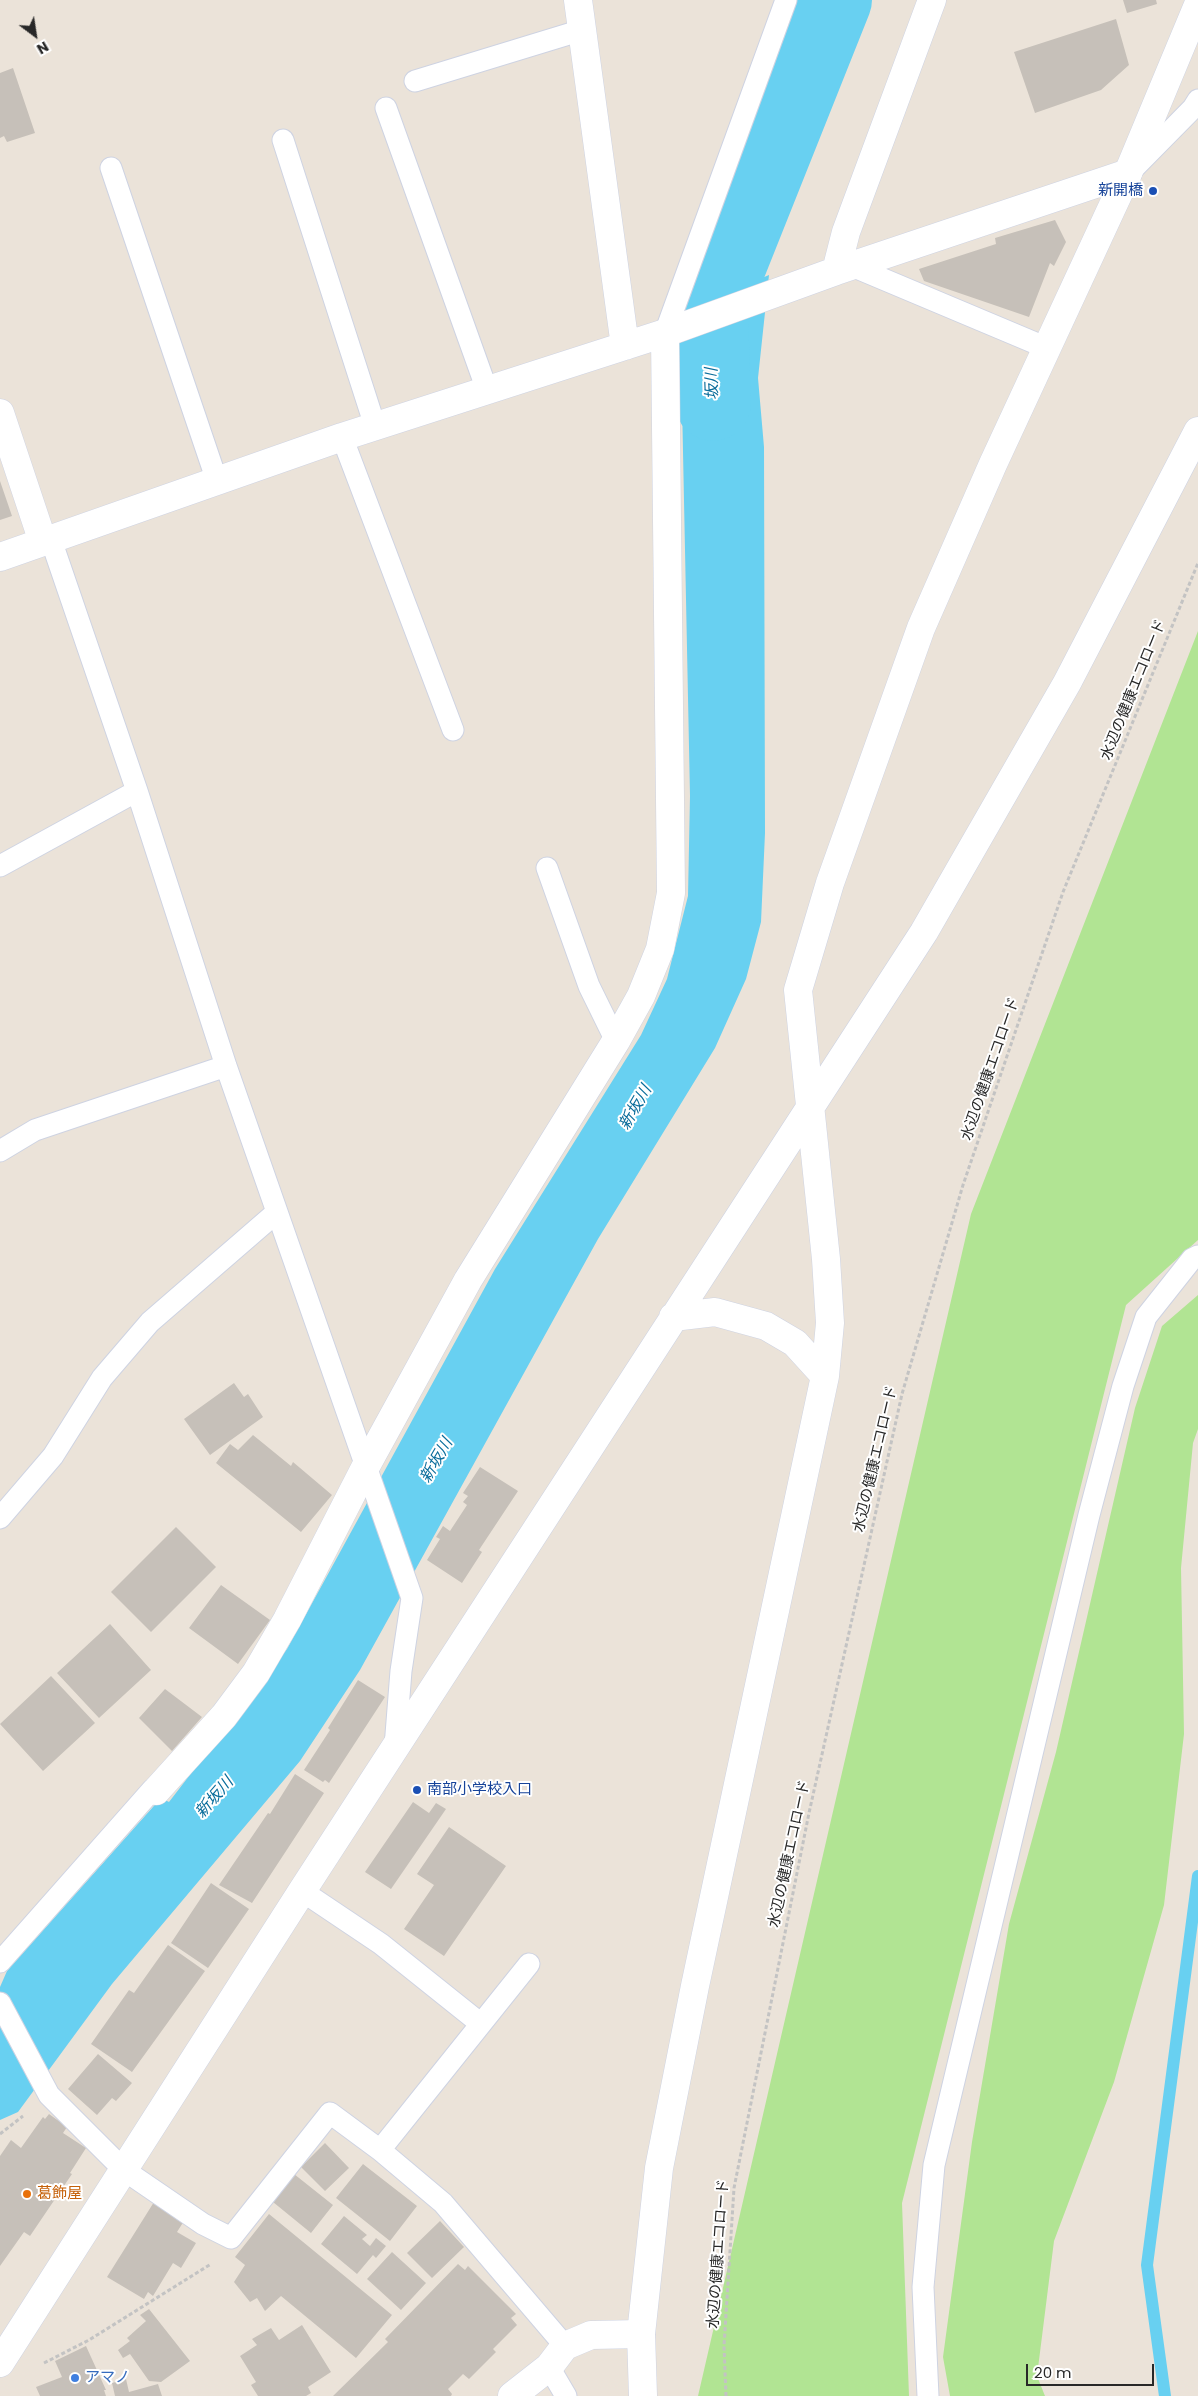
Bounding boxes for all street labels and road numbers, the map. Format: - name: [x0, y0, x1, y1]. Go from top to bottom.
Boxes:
- street label: 水辺の健康エコロード: [1098, 617, 1170, 763]
- street label: 水辺の健康エコロード: [958, 995, 1024, 1143]
- street label: 水辺の健康エコロード: [850, 1384, 902, 1534]
- street label: 水辺の健康エコロード: [766, 1779, 814, 1929]
- street label: 水辺の健康エコロード: [705, 2179, 733, 2329]

